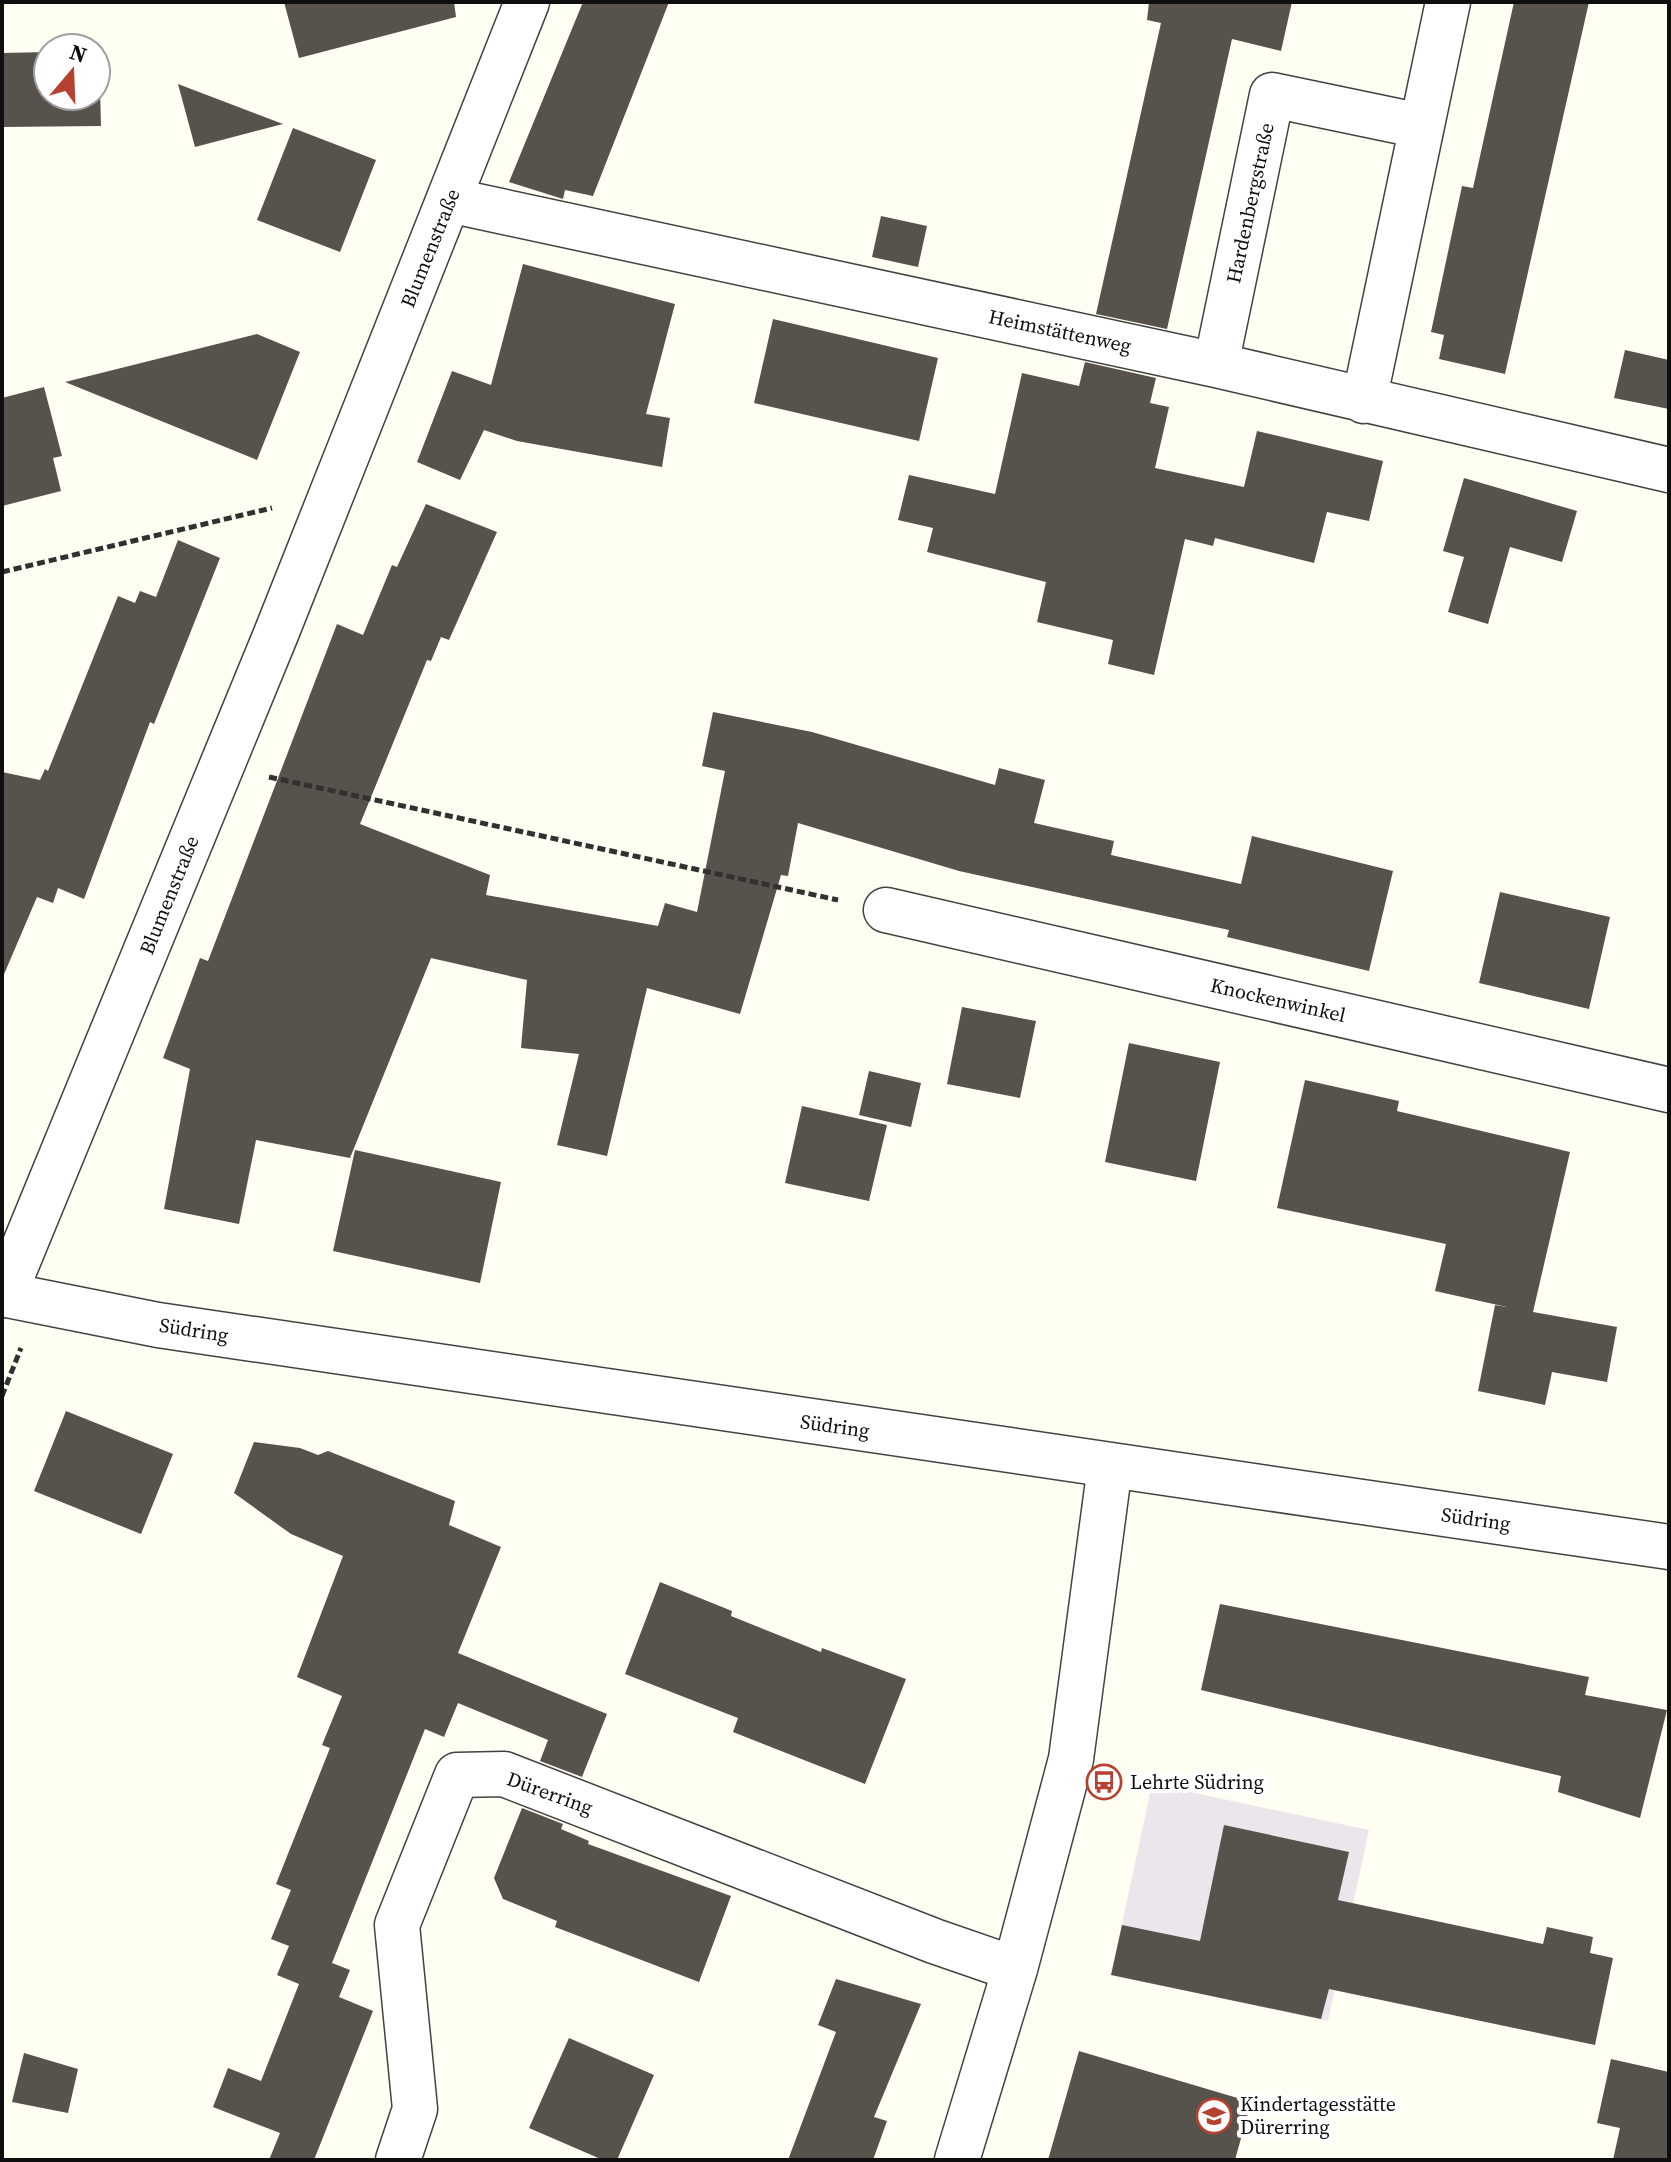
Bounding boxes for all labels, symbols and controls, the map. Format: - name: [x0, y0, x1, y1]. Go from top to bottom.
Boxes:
- north arrow: [32, 32, 112, 112]
- text: N: [66, 36, 91, 70]
- street label: Hardenbergstraße: [1219, 120, 1281, 286]
- street label: Blumenstraße: [393, 184, 467, 312]
- street label: Heimstättenweg: [986, 302, 1134, 360]
- street label: Blumenstraße: [132, 831, 206, 959]
- street label: Knockenwinkel: [1208, 971, 1348, 1029]
- street label: Südring: [157, 1311, 231, 1349]
- street label: Südring: [799, 1407, 871, 1445]
- street label: Südring: [1440, 1500, 1512, 1538]
- bus stop icon: Lehrte Südring: [1085, 1763, 1123, 1801]
- street label: Dürerring: [503, 1765, 597, 1821]
- place label: Lehrte Südring: [1130, 1768, 1264, 1796]
- place label: Kindertagesstätte Dürerring: [1240, 2090, 1396, 2141]
- school or university icon: Kindertagesstätte Dürerring: [1195, 2097, 1233, 2135]

